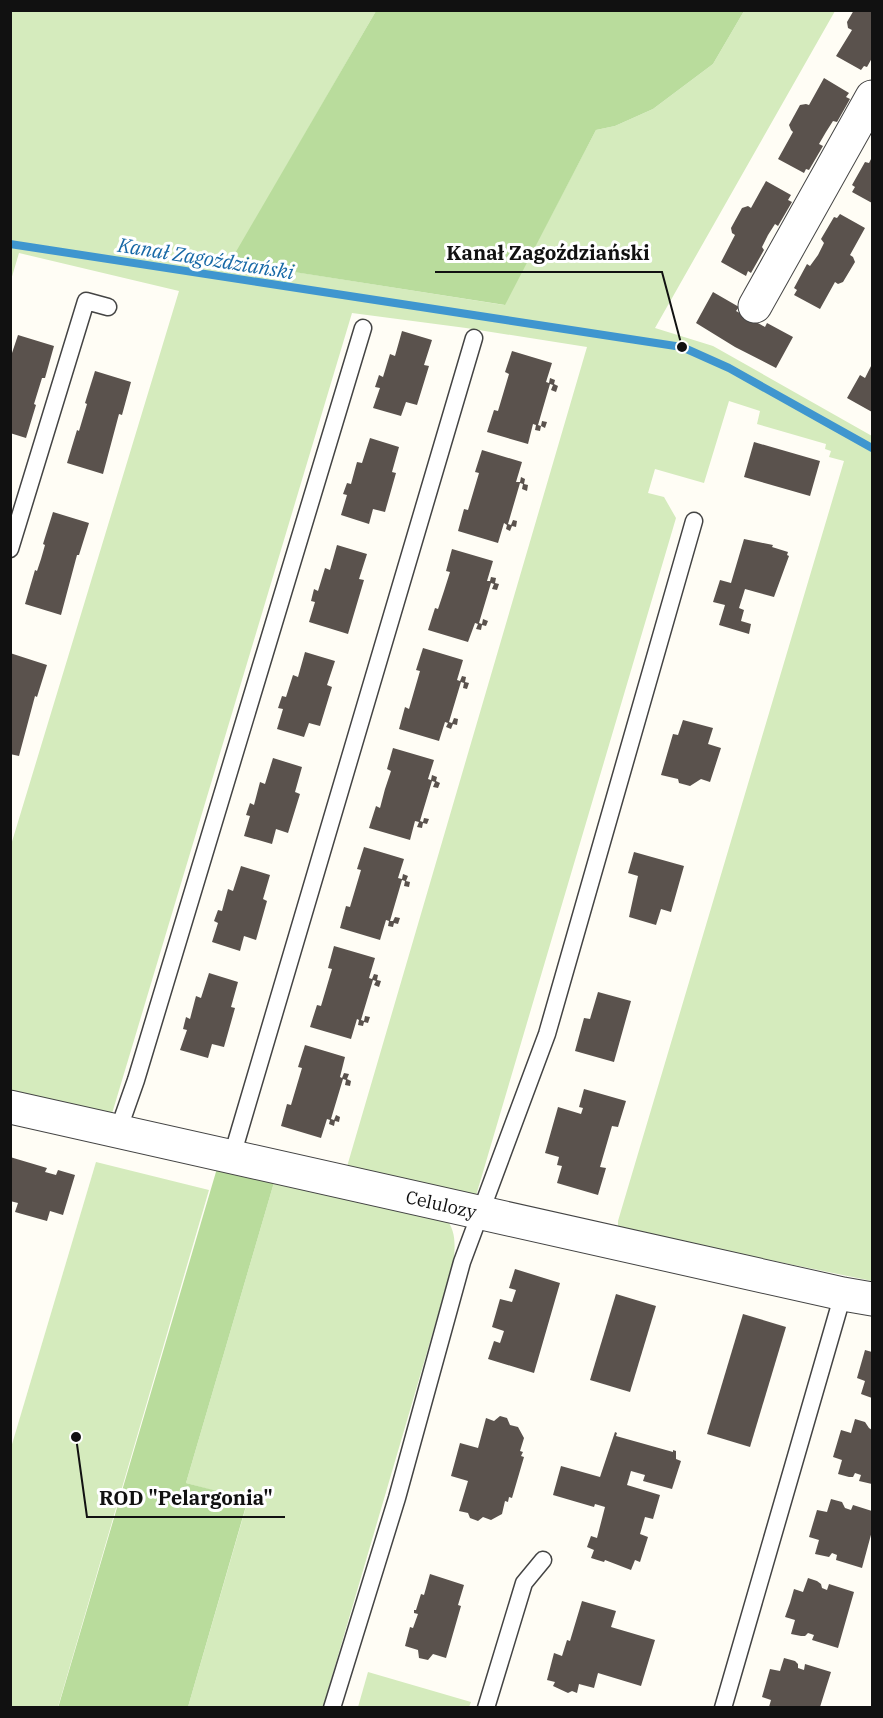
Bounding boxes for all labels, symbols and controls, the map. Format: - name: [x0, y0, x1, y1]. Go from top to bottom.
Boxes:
- water label: Kanał Zagoździański: [115, 231, 296, 285]
- callout: Kanał Zagoździański: [435, 234, 662, 272]
- text: Kanał Zagoździański: [446, 239, 650, 266]
- street label: Celulozy: [404, 1185, 479, 1223]
- callout: ROD "Pelargonia": [87, 1479, 285, 1517]
- text: ROD "Pelargonia": [99, 1484, 273, 1511]

